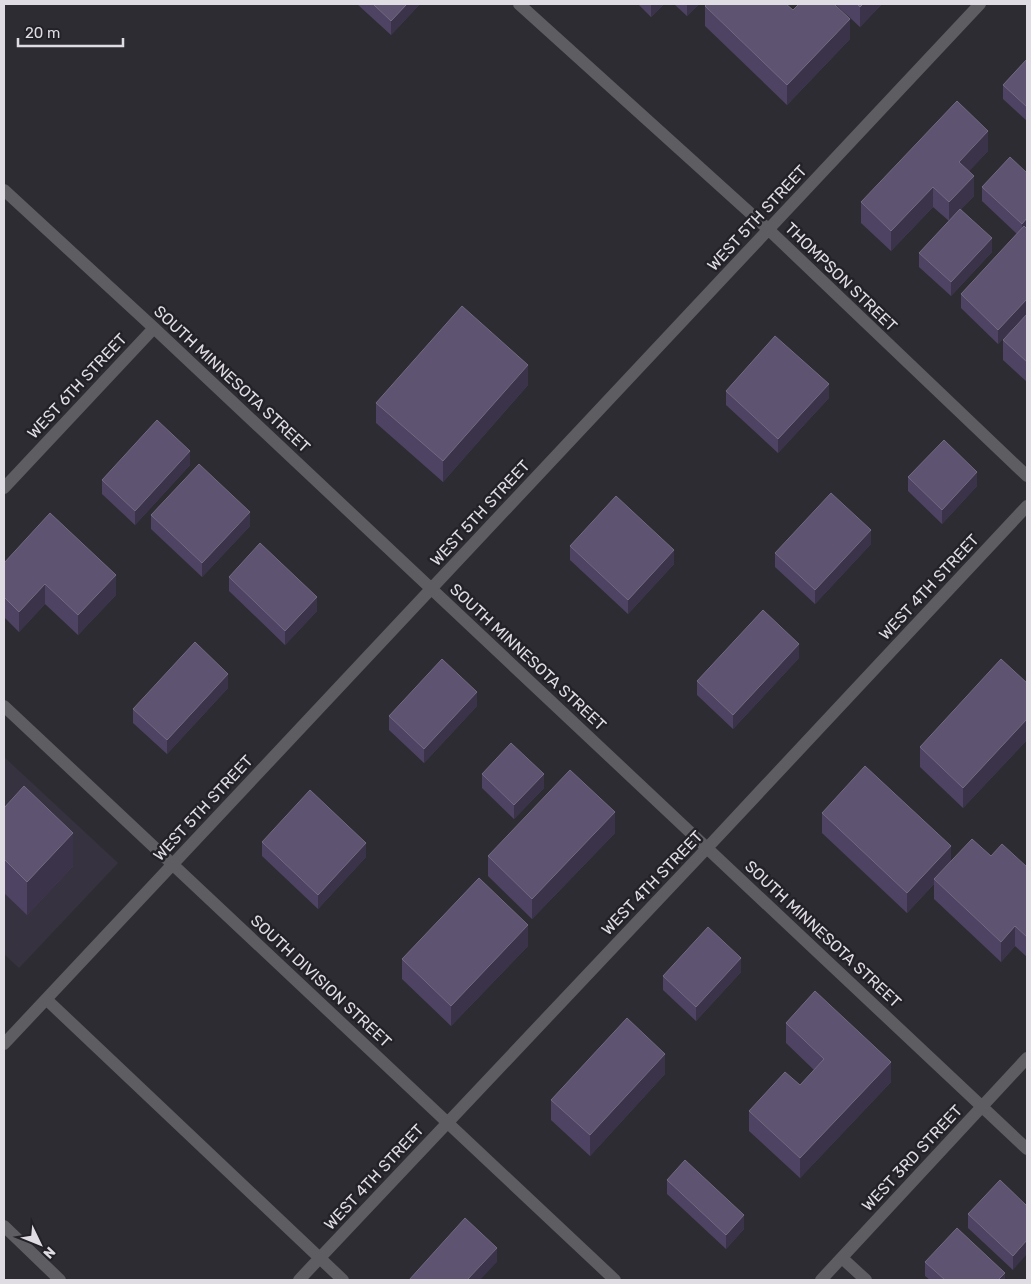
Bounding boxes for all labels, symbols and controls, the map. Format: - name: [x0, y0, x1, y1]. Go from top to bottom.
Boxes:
- scale bar: [18, 15, 122, 47]
- text: 20 m: [25, 24, 60, 42]
- street label: WEST 5TH STREET: [703, 161, 811, 275]
- street label: THOMPSON STREET: [781, 219, 901, 335]
- street label: SOUTH MINNESOTA STREET: [150, 302, 314, 456]
- street label: WEST 6TH STREET: [23, 329, 131, 443]
- street label: WEST 5TH STREET: [426, 456, 534, 570]
- street label: WEST 4TH STREET: [875, 530, 983, 644]
- street label: SOUTH MINNESOTA STREET: [446, 580, 610, 734]
- street label: WEST 5TH STREET: [149, 751, 257, 865]
- street label: WEST 4TH STREET: [597, 827, 707, 939]
- street label: SOUTH MINNESOTA STREET: [741, 857, 905, 1011]
- street label: SOUTH DIVISION STREET: [247, 911, 395, 1051]
- street label: WEST 3RD STREET: [858, 1101, 966, 1215]
- street label: WEST 4TH STREET: [320, 1120, 428, 1234]
- north arrow: [15, 1219, 65, 1269]
- text: N: [39, 1243, 59, 1262]

